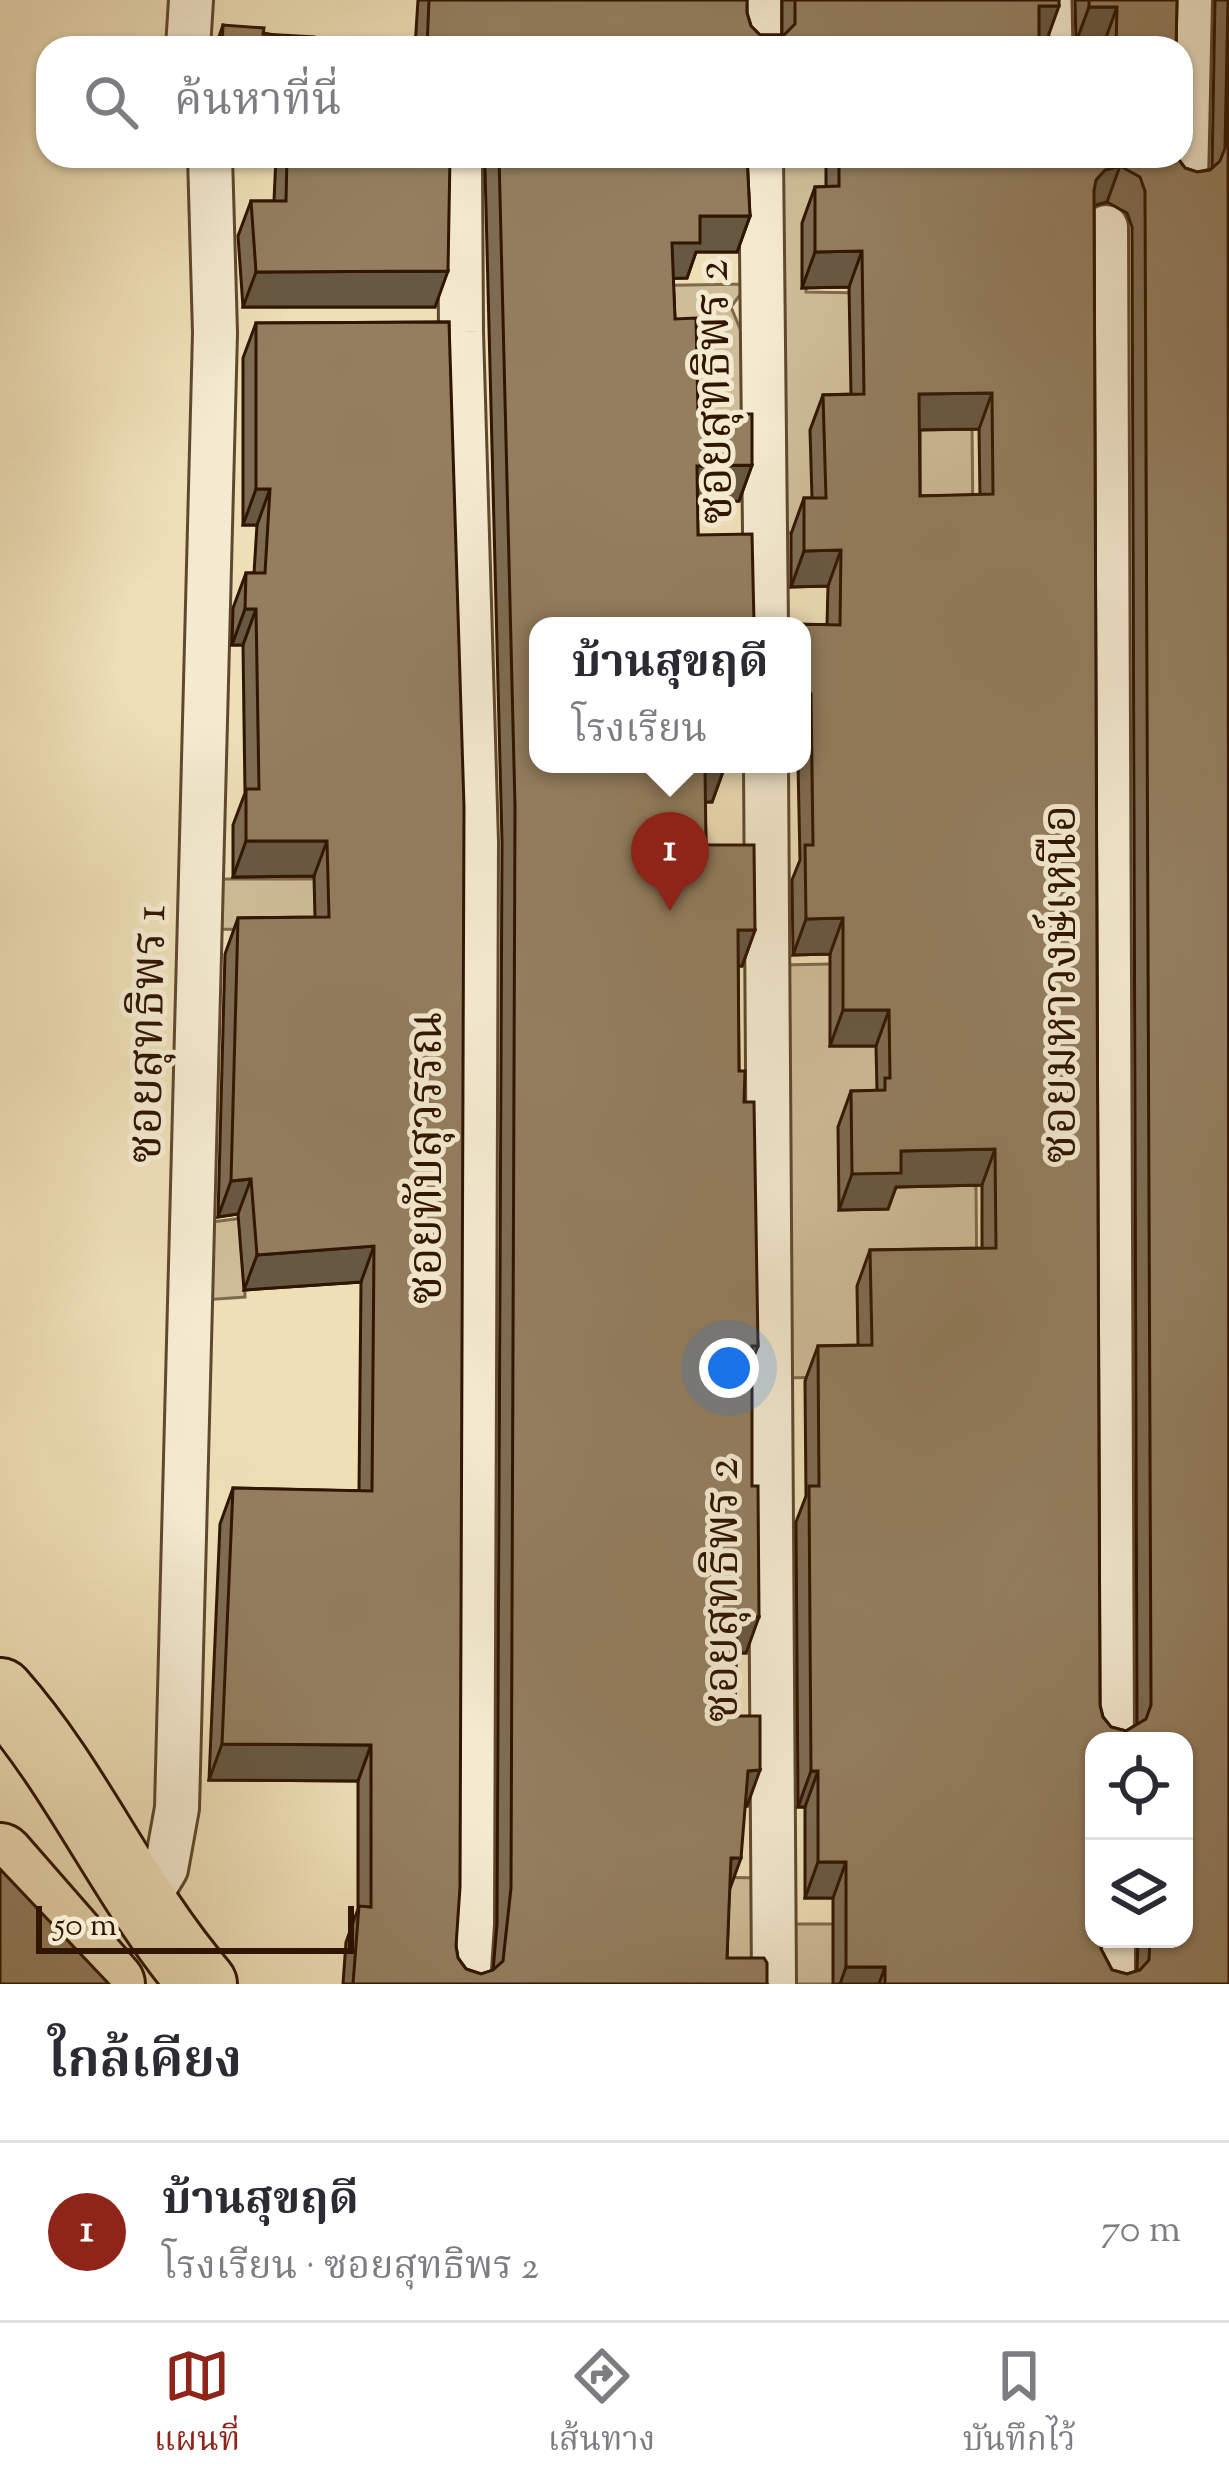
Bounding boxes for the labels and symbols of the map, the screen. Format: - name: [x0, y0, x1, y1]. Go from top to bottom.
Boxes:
- street label: ซอยสุทธิพร 2: [681, 259, 754, 525]
- street label: ซอยมหาวงษ์เหนือ: [1029, 805, 1098, 1163]
- pin: 1: [631, 812, 709, 911]
- street label: ซอยสุทธิพร 1: [114, 904, 187, 1164]
- street label: ซอยทับสุวรรณ: [395, 1011, 464, 1305]
- your location: [699, 1338, 759, 1398]
- street label: ซอยสุทธิพร 2: [691, 1457, 760, 1723]
- scale bar: [36, 1900, 354, 1953]

